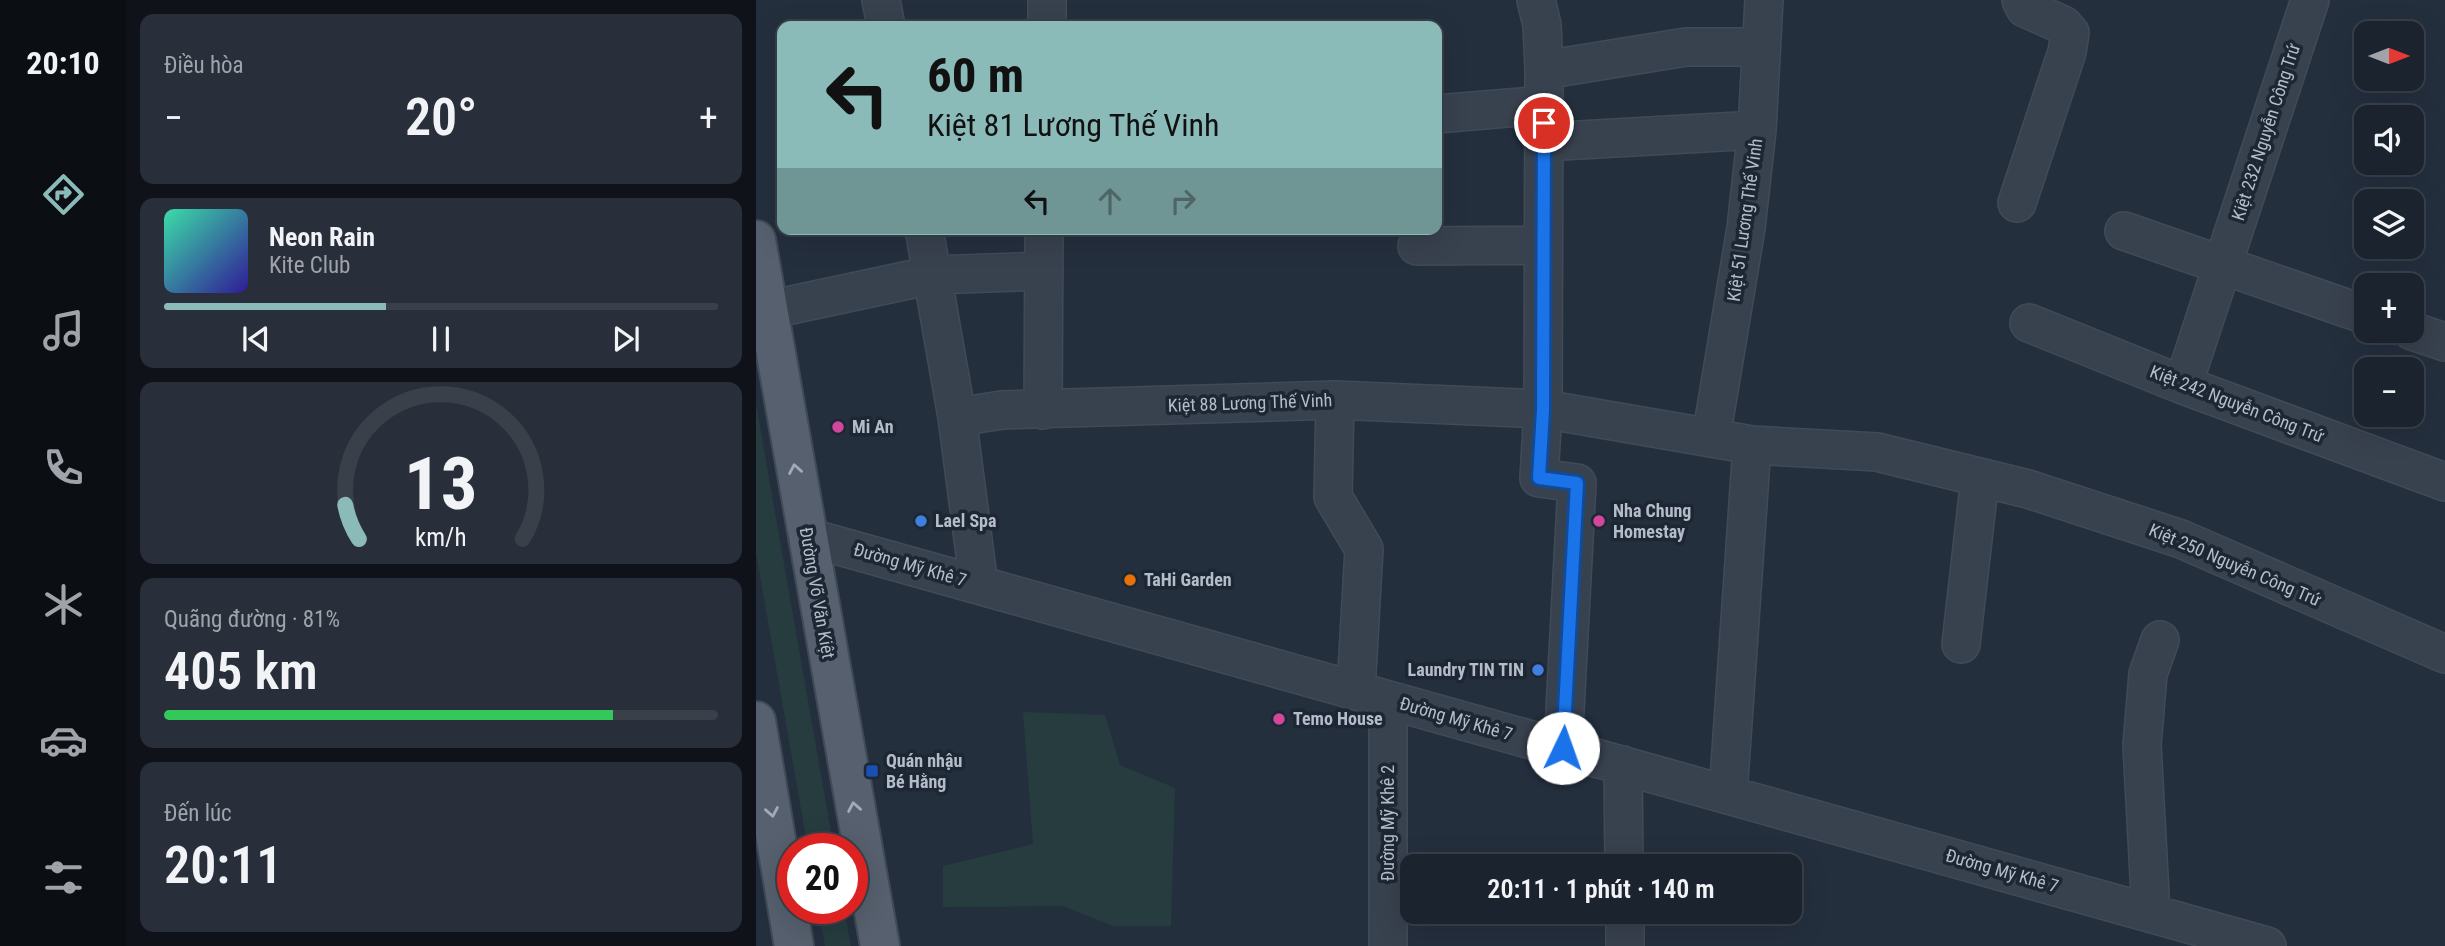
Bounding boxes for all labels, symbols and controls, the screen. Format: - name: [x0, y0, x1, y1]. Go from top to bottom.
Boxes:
- north arrow: [2354, 21, 2424, 91]
- map controls: [2354, 21, 2424, 427]
- street label: Kiệt 232 Nguyễn Công Trứ: [2227, 41, 2304, 223]
- text: 20:10: [26, 44, 100, 82]
- text: 60 m: [927, 47, 1024, 104]
- icon: left: [812, 49, 903, 140]
- text: Điều hòa: [164, 52, 244, 79]
- text: 20°: [405, 87, 477, 148]
- pin: [1514, 93, 1574, 153]
- text: −: [164, 96, 183, 140]
- text: +: [699, 96, 718, 140]
- icon: arrive: [1525, 104, 1563, 142]
- button: sound: [2354, 105, 2424, 175]
- text: Kiệt 81 Lương Thế Vinh: [927, 106, 1219, 144]
- street label: Kiệt 51 Lương Thế Vinh: [1723, 137, 1766, 303]
- icon: directions: [39, 170, 88, 219]
- icon: left: [1018, 182, 1056, 220]
- icon: ahead: [1091, 182, 1129, 220]
- icon: right: [1164, 182, 1202, 220]
- button: layers: [2354, 189, 2424, 259]
- text: Neon Rain: [269, 222, 375, 252]
- text: Kite Club: [269, 252, 350, 279]
- button: +: [2354, 273, 2424, 343]
- icon: music: [39, 306, 88, 355]
- icon: previous: [237, 320, 275, 358]
- icon: pause: [422, 320, 460, 358]
- icon: next: [607, 320, 645, 358]
- button: −: [2354, 357, 2424, 427]
- street label: Kiệt 242 Nguyễn Công Trứ: [2147, 361, 2327, 446]
- street label: Kiệt 88 Lương Thế Vinh: [1167, 389, 1333, 416]
- place label: Mi An: [852, 416, 894, 437]
- marker: Mi An: [830, 419, 846, 435]
- text: 13: [404, 441, 478, 527]
- icon: phone: [39, 443, 88, 492]
- one-way arrow: [788, 464, 803, 475]
- place label: Nha Chung Homestay: [1613, 500, 1691, 542]
- place label: Lael Spa: [935, 510, 997, 531]
- marker: Lael Spa: [913, 513, 929, 529]
- marker: Nha Chung Homestay: [1591, 513, 1607, 529]
- street label: Kiệt 250 Nguyễn Công Trứ: [2146, 519, 2324, 610]
- text: km/h: [415, 523, 467, 552]
- street label: Đường Võ Văn Kiệt: [796, 526, 839, 660]
- street label: Đường Mỹ Khê 7: [851, 538, 969, 591]
- place label: TaHi Garden: [1144, 569, 1232, 590]
- marker: TaHi Garden: [1122, 572, 1138, 588]
- icon: climate: [39, 580, 88, 629]
- text: Quãng đường · 81%: [164, 606, 340, 633]
- text: 405 km: [164, 641, 318, 702]
- place label: Laundry TIN TIN: [1408, 659, 1524, 680]
- marker: Laundry TIN TIN: [1530, 662, 1546, 678]
- street label: Đường Mỹ Khê 7: [1397, 692, 1515, 745]
- place label: Temo House: [1293, 708, 1383, 729]
- marker: Temo House: [1271, 711, 1287, 727]
- position arrow: [1526, 711, 1600, 785]
- icon: car: [39, 716, 88, 765]
- place label: Quán nhậu Bé Hằng: [886, 750, 962, 792]
- marker: Quán nhậu Bé Hằng: [864, 763, 880, 779]
- street label: Đường Mỹ Khê 2: [1377, 765, 1398, 881]
- text: Đến lúc: [164, 800, 232, 827]
- one-way arrow: [847, 801, 862, 812]
- one-way arrow: [764, 807, 779, 818]
- speed limit sign: 20: [777, 833, 868, 924]
- text: 20:11: [164, 835, 282, 896]
- street label: Đường Mỹ Khê 7: [1943, 844, 2061, 897]
- icon: filters: [39, 853, 88, 902]
- text: 20:11 · 1 phút · 140 m: [1487, 874, 1715, 904]

